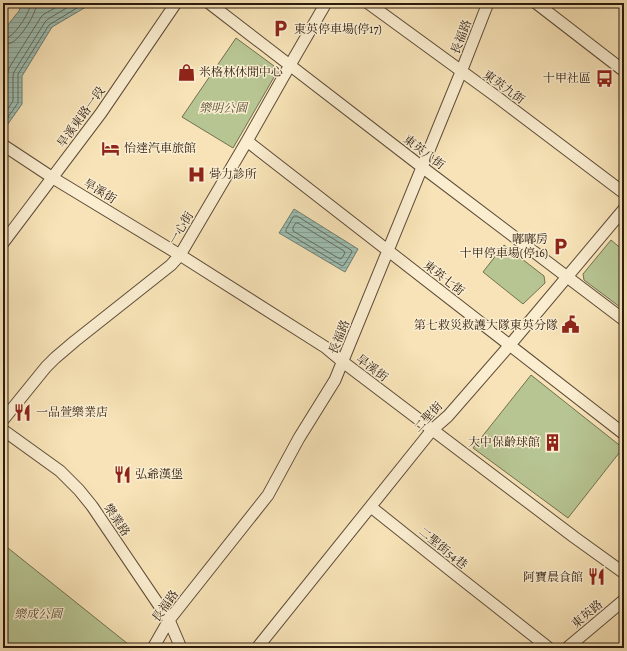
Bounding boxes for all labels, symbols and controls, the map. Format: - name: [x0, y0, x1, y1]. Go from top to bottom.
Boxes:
- street label: 長福路: [447, 17, 475, 57]
- parking icon: 東英停車場(停17): [271, 19, 291, 39]
- place label: 東英停車場(停17): [294, 21, 382, 37]
- shop icon: 米格林休閒中心: [176, 62, 196, 82]
- place label: 米格林休閒中心: [199, 64, 283, 80]
- street label: 東英九街: [480, 66, 529, 108]
- bus stop icon: 十甲社區: [594, 68, 614, 88]
- place label: 十甲社區: [543, 70, 591, 86]
- street label: 旱溪東路一段: [53, 83, 109, 151]
- park label: 樂明公園: [199, 100, 249, 116]
- street label: 東英八街: [400, 131, 449, 173]
- hotel icon: 怡達汽車旅館: [101, 138, 121, 158]
- place label: 怡達汽車旅館: [124, 140, 196, 156]
- hospital icon: 骨力診所: [186, 164, 206, 184]
- place label: 骨力診所: [209, 166, 257, 182]
- street label: 旱溪街: [80, 175, 120, 208]
- street label: 一心街: [165, 208, 198, 248]
- place label: 嘟嘟房 十甲停車場(停16): [460, 231, 548, 261]
- parking icon: 嘟嘟房 十甲停車場(停16): [551, 236, 571, 256]
- street label: 東英七街: [420, 257, 469, 300]
- public building icon: 第七救災救護大隊東英分隊: [561, 315, 581, 335]
- street label: 長福路: [325, 317, 353, 357]
- place label: 第七救災救護大隊東英分隊: [414, 317, 558, 333]
- street label: 旱溪街: [353, 351, 392, 386]
- street label: 二聖街: [410, 398, 447, 436]
- restaurant icon: 一品萱樂業店: [13, 402, 33, 422]
- place label: 一品萱樂業店: [36, 404, 108, 420]
- building icon: 大中保齡球館: [543, 432, 563, 452]
- place label: 大中保齡球館: [468, 434, 540, 450]
- restaurant icon: 弘爺漢堡: [112, 464, 132, 484]
- place label: 弘爺漢堡: [135, 466, 183, 482]
- street label: 樂業路: [100, 501, 134, 539]
- street label: 二聖街54巷: [415, 523, 471, 573]
- restaurant icon: 阿寶晨食館: [586, 567, 606, 587]
- place label: 阿寶晨食館: [523, 569, 583, 585]
- street label: 長福路: [148, 587, 182, 625]
- street label: 東英路: [568, 596, 606, 632]
- park label: 樂成公園: [14, 606, 64, 622]

